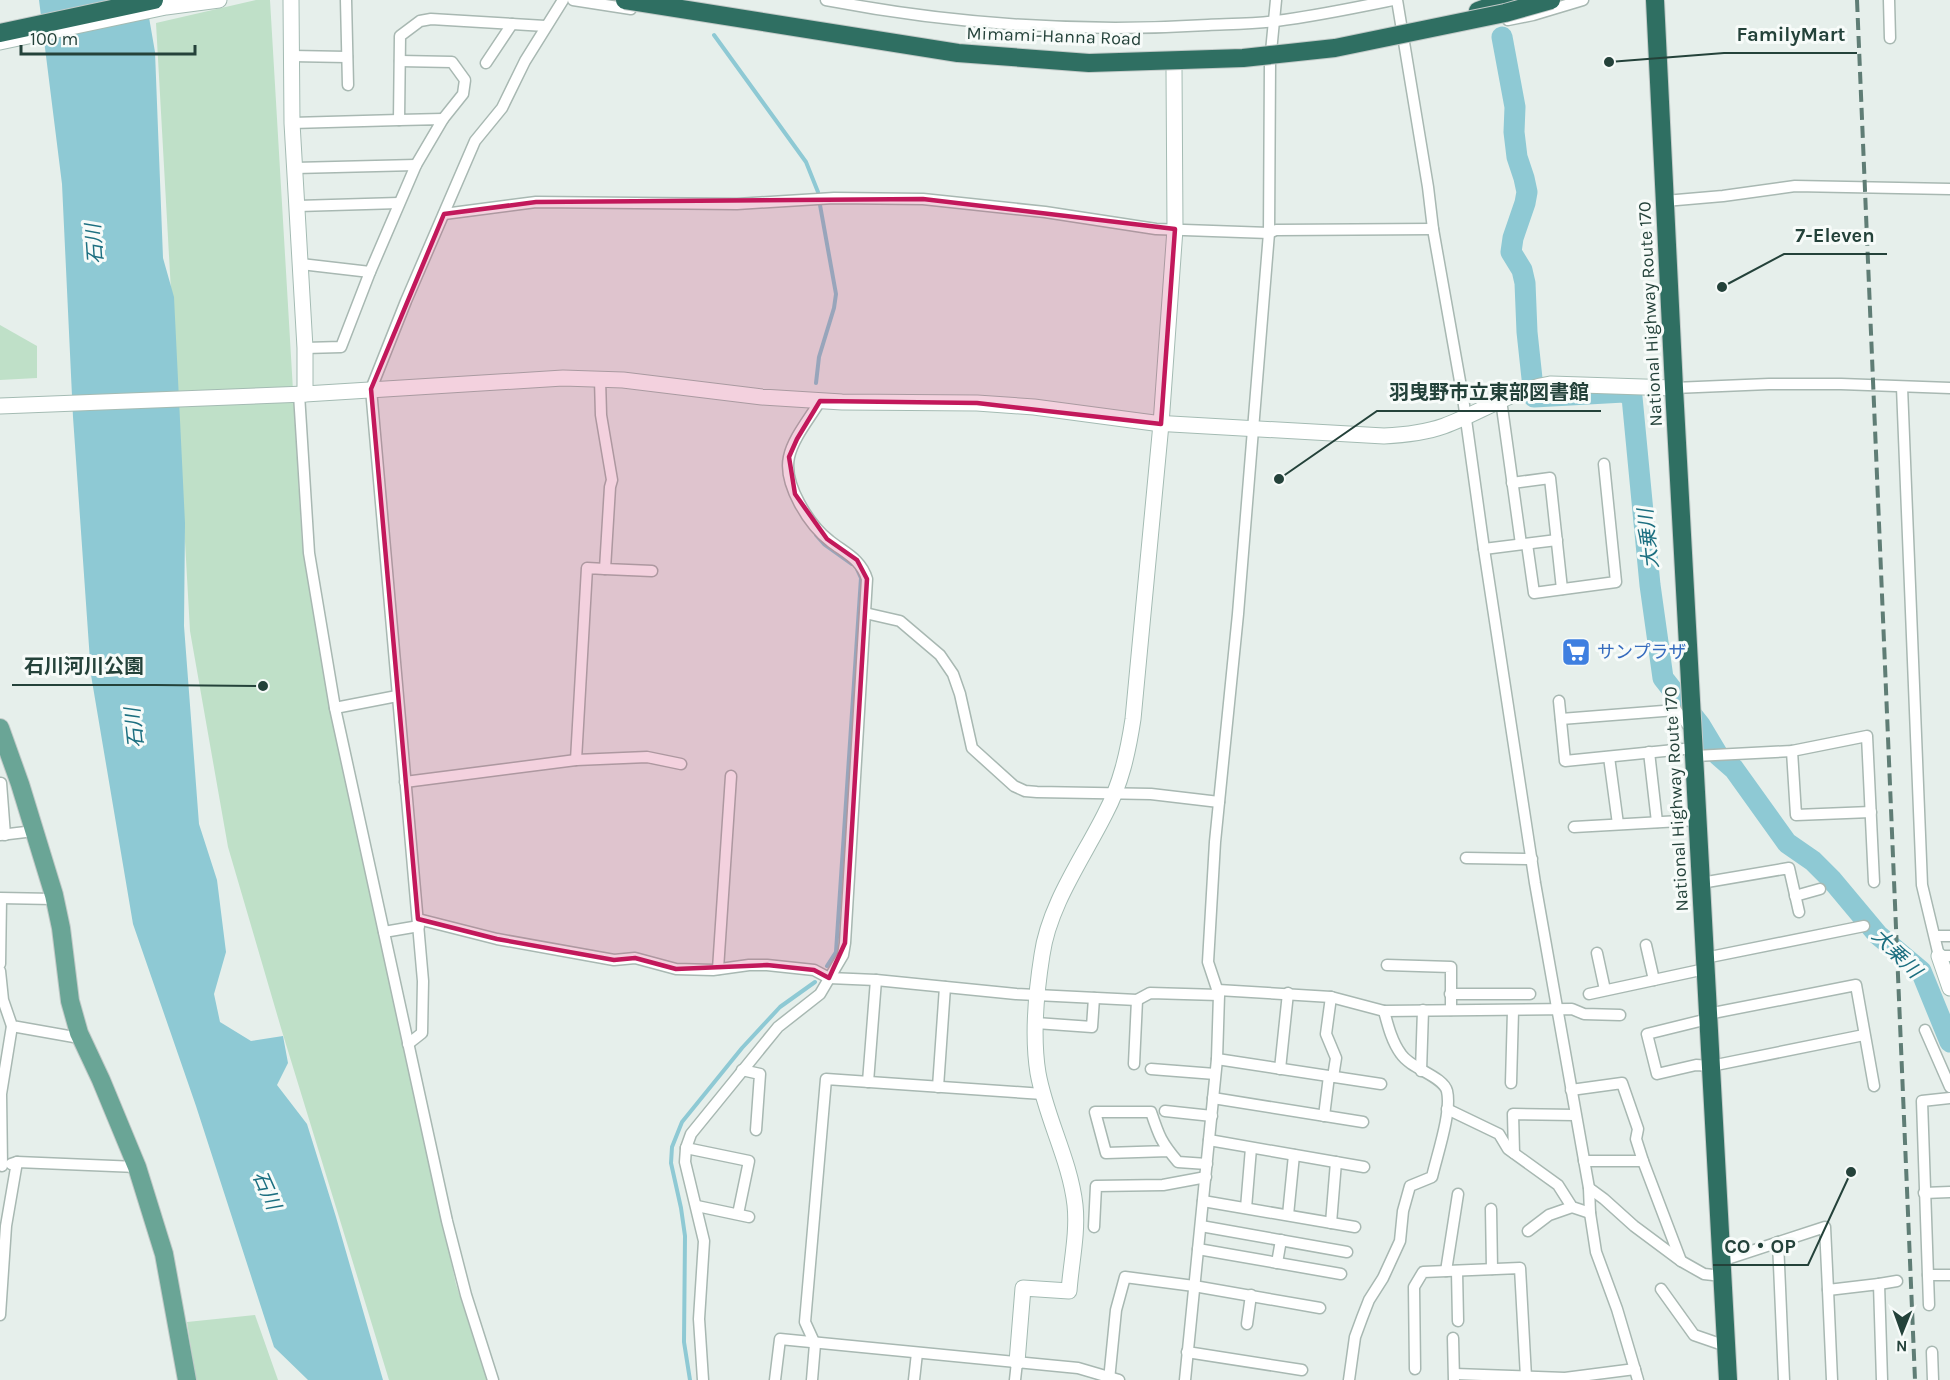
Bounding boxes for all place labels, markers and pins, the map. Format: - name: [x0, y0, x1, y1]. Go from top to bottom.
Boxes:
- callout: FamilyMart: [1724, 15, 1857, 53]
- callout: 7-Eleven: [1784, 216, 1887, 254]
- callout: 羽曳野市立東部図書館: [1377, 373, 1601, 411]
- supermarket icon: サンプラザ: [1560, 636, 1592, 668]
- place label: サンプラザ: [1597, 641, 1686, 663]
- callout: 石川河川公園: [12, 647, 156, 685]
- callout: CO・OP: [1713, 1227, 1808, 1265]

